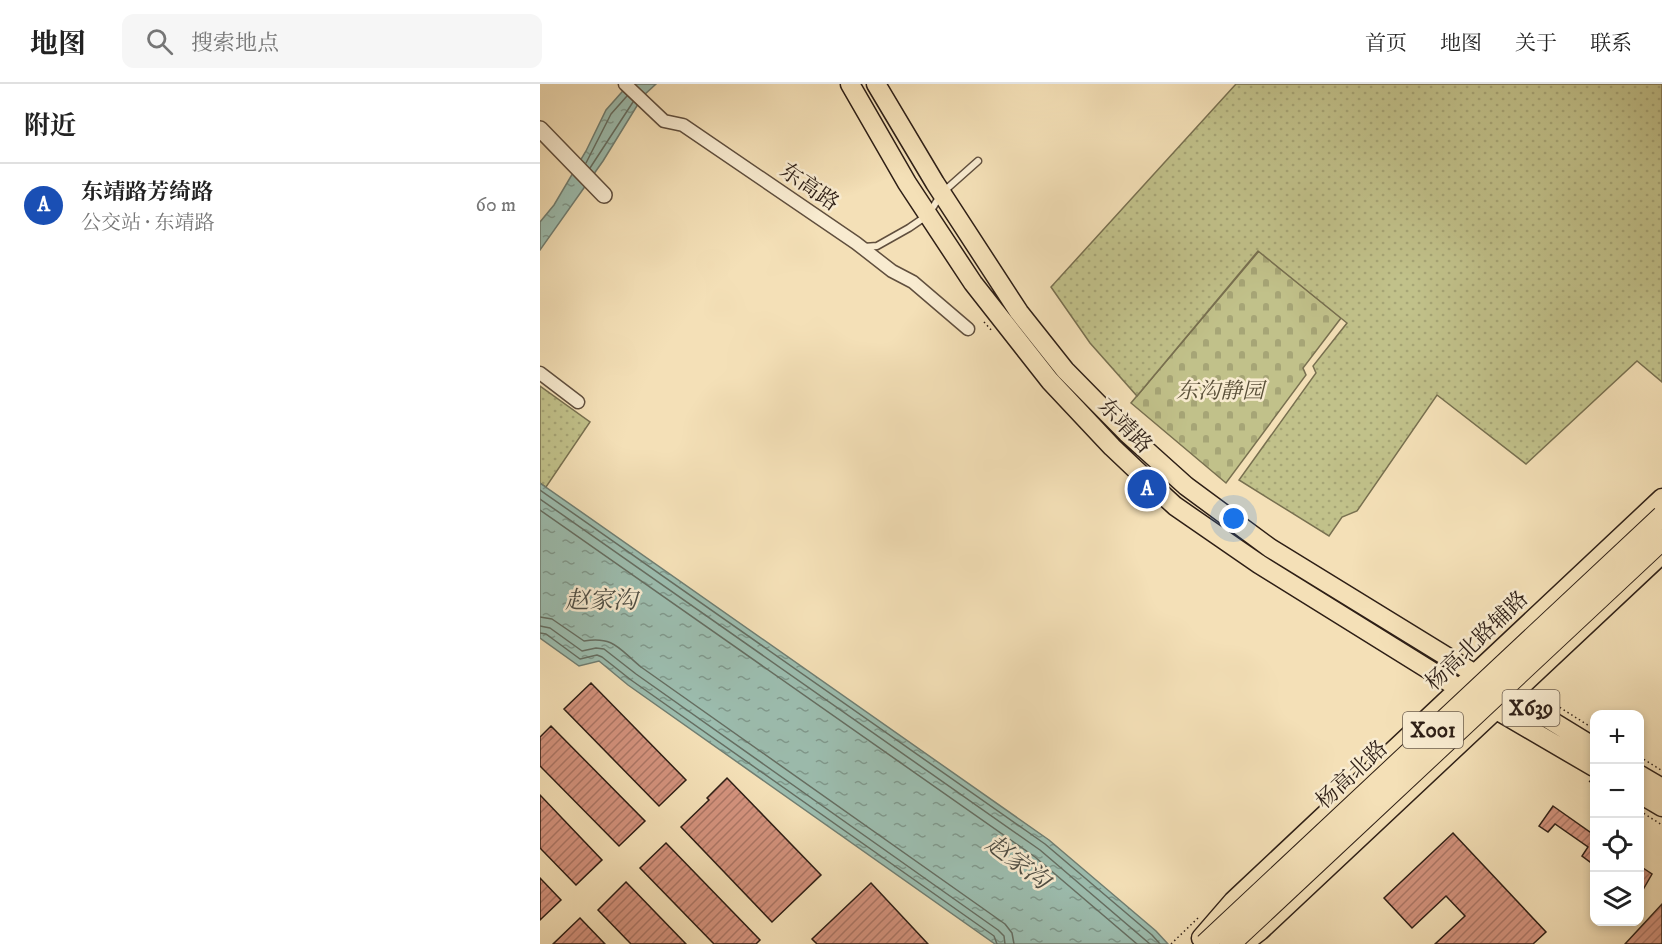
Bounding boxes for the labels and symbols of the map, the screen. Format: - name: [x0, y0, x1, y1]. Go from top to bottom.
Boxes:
- street label: 东高路: [774, 157, 844, 217]
- park label: 东沟静园: [1176, 378, 1267, 405]
- street label: 东靖路: [1092, 393, 1158, 459]
- pin: A: [1128, 466, 1166, 512]
- your location: [1219, 504, 1248, 533]
- water label: 赵家沟: [565, 586, 641, 616]
- street label: 杨高北路辅路: [1420, 586, 1534, 697]
- road number: X639: [1502, 690, 1560, 726]
- road number: X001: [1403, 712, 1463, 748]
- street label: 杨高北路: [1311, 735, 1393, 815]
- water label: 赵家沟: [980, 829, 1058, 899]

